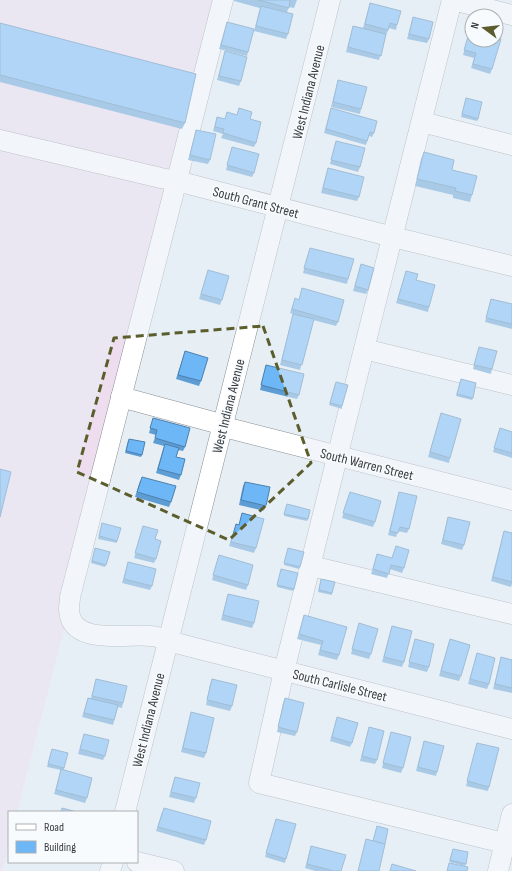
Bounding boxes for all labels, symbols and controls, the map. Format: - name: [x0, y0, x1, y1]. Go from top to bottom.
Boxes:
- north arrow: [464, 8, 504, 48]
- text: N: [468, 21, 482, 30]
- street label: West Indiana Avenue: [289, 43, 328, 141]
- street label: South Grant Street: [211, 183, 301, 222]
- street label: West Indiana Avenue: [209, 357, 248, 455]
- street label: South Warren Street: [319, 445, 415, 484]
- street label: South Carlisle Street: [291, 666, 389, 705]
- street label: West Indiana Avenue: [129, 671, 168, 769]
- legend: [8, 811, 138, 863]
- text: Road: [44, 820, 64, 835]
- text: Building: [44, 840, 76, 855]

